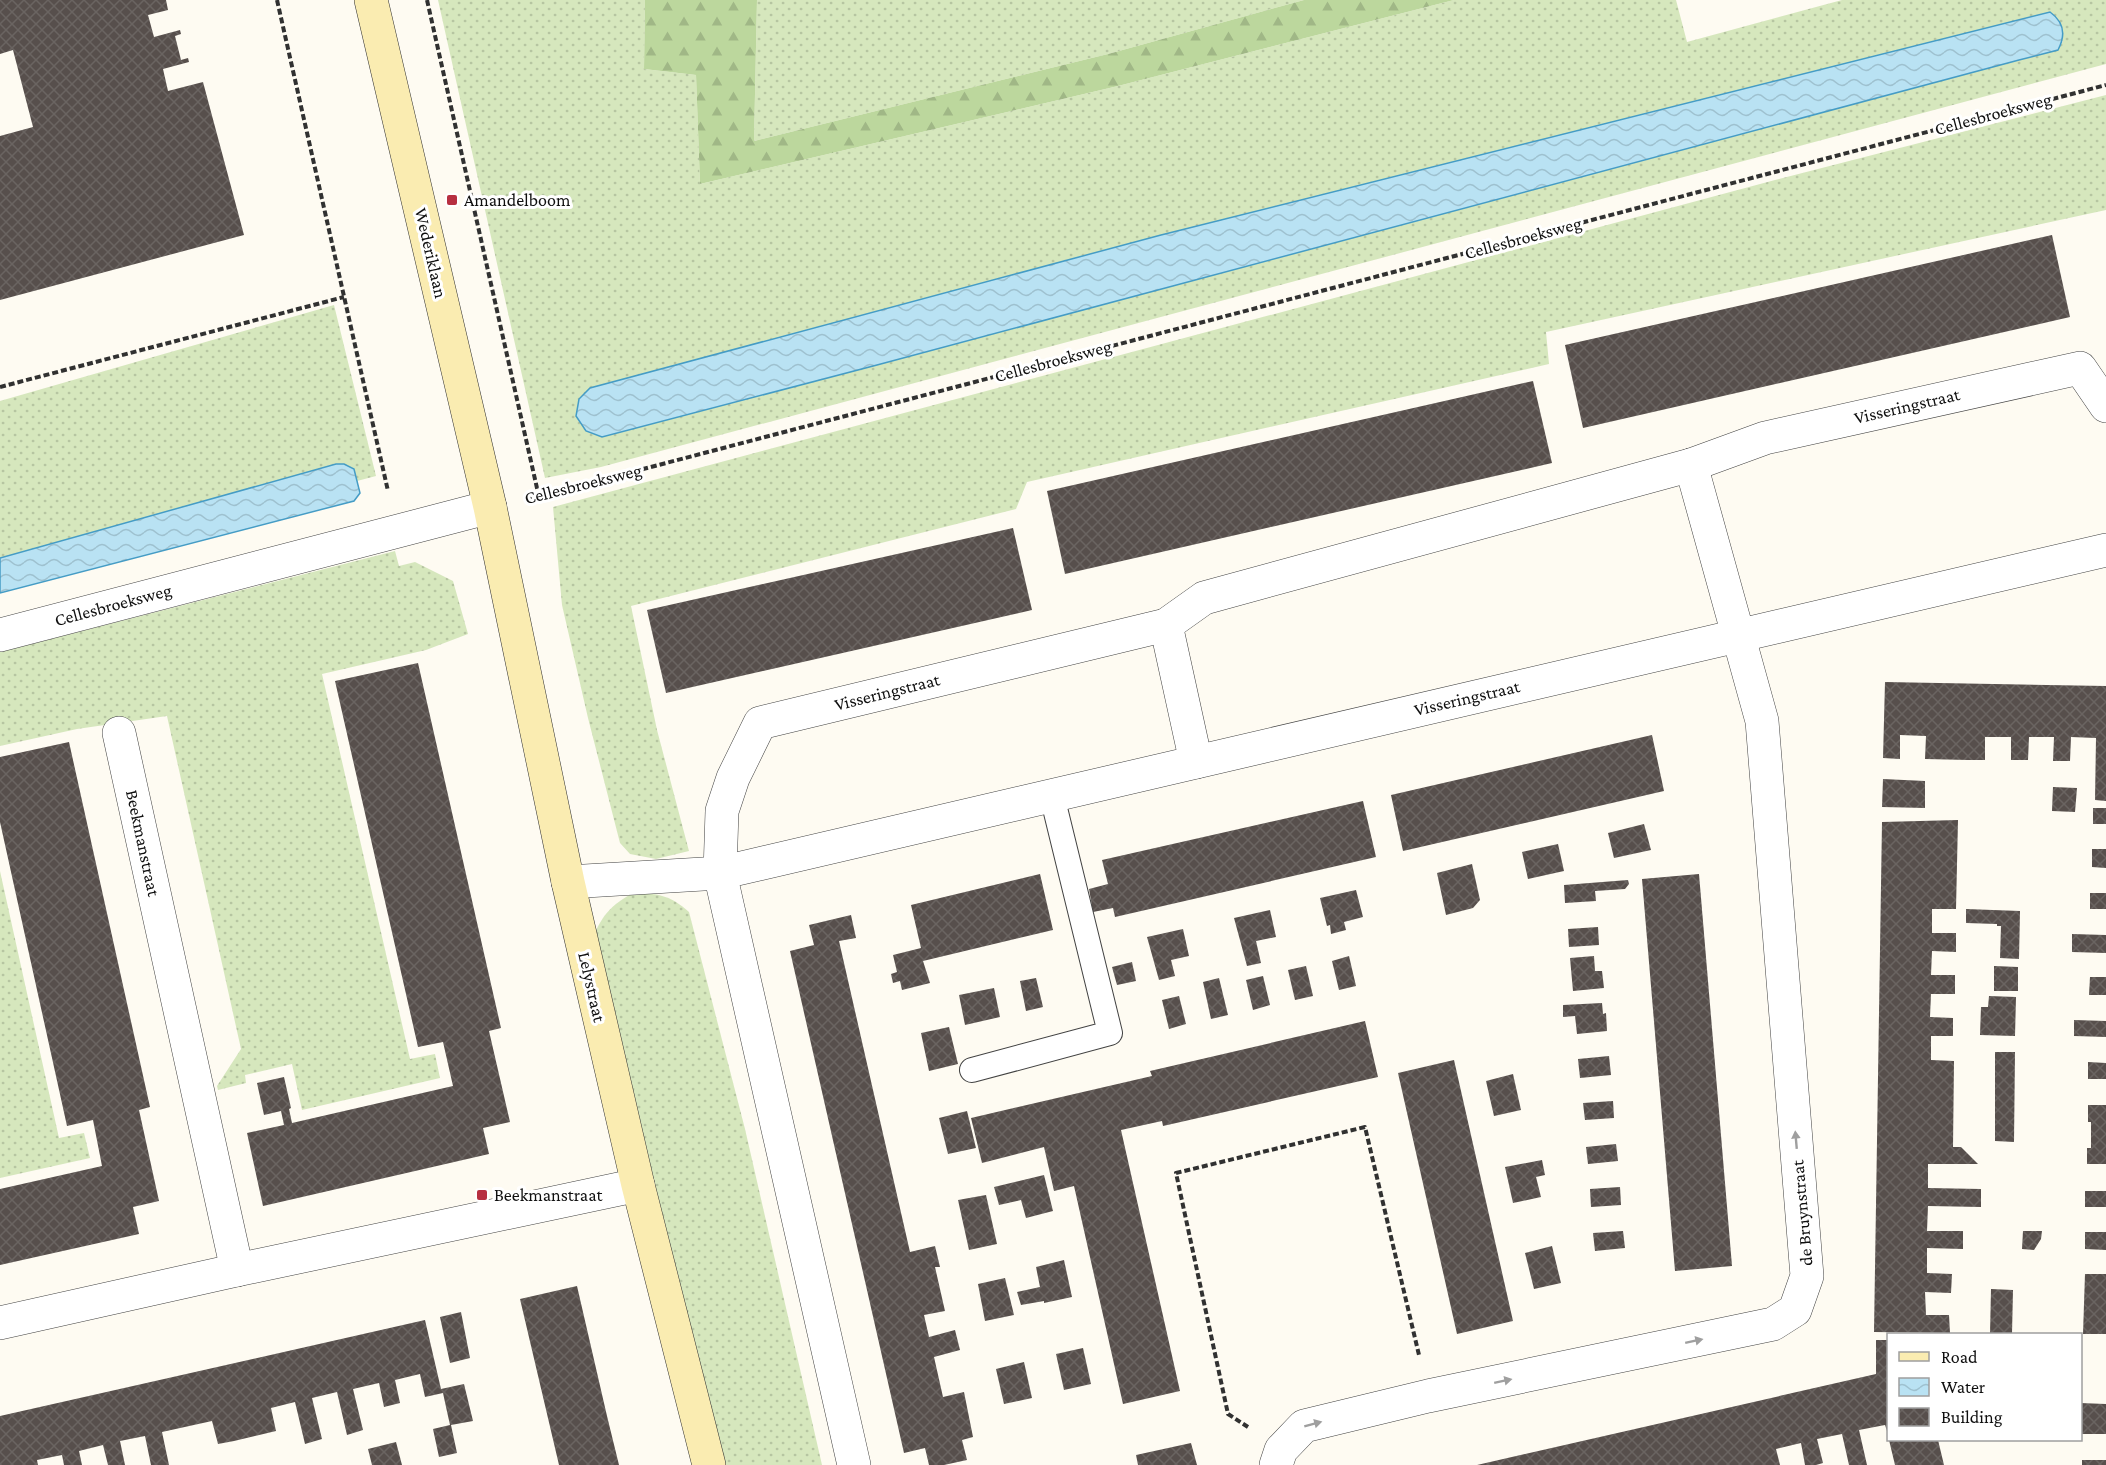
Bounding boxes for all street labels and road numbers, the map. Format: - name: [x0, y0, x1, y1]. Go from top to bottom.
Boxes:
- street label: Cellesbroeksweg: [1932, 89, 2054, 139]
- street label: Wederiklaan: [411, 206, 451, 300]
- street label: Cellesbroeksweg: [1462, 213, 1584, 263]
- street label: Cellesbroeksweg: [992, 336, 1114, 386]
- street label: Visseringstraat: [1852, 384, 1963, 428]
- street label: Cellesbroeksweg: [522, 460, 644, 508]
- street label: Cellesbroeksweg: [52, 580, 174, 630]
- street label: Visseringstraat: [832, 669, 943, 715]
- street label: Visseringstraat: [1412, 676, 1523, 720]
- street label: Beekmanstraat: [122, 788, 164, 899]
- street label: Lelystraat: [574, 950, 610, 1025]
- street label: de Bruynstraat: [1787, 1158, 1817, 1267]

